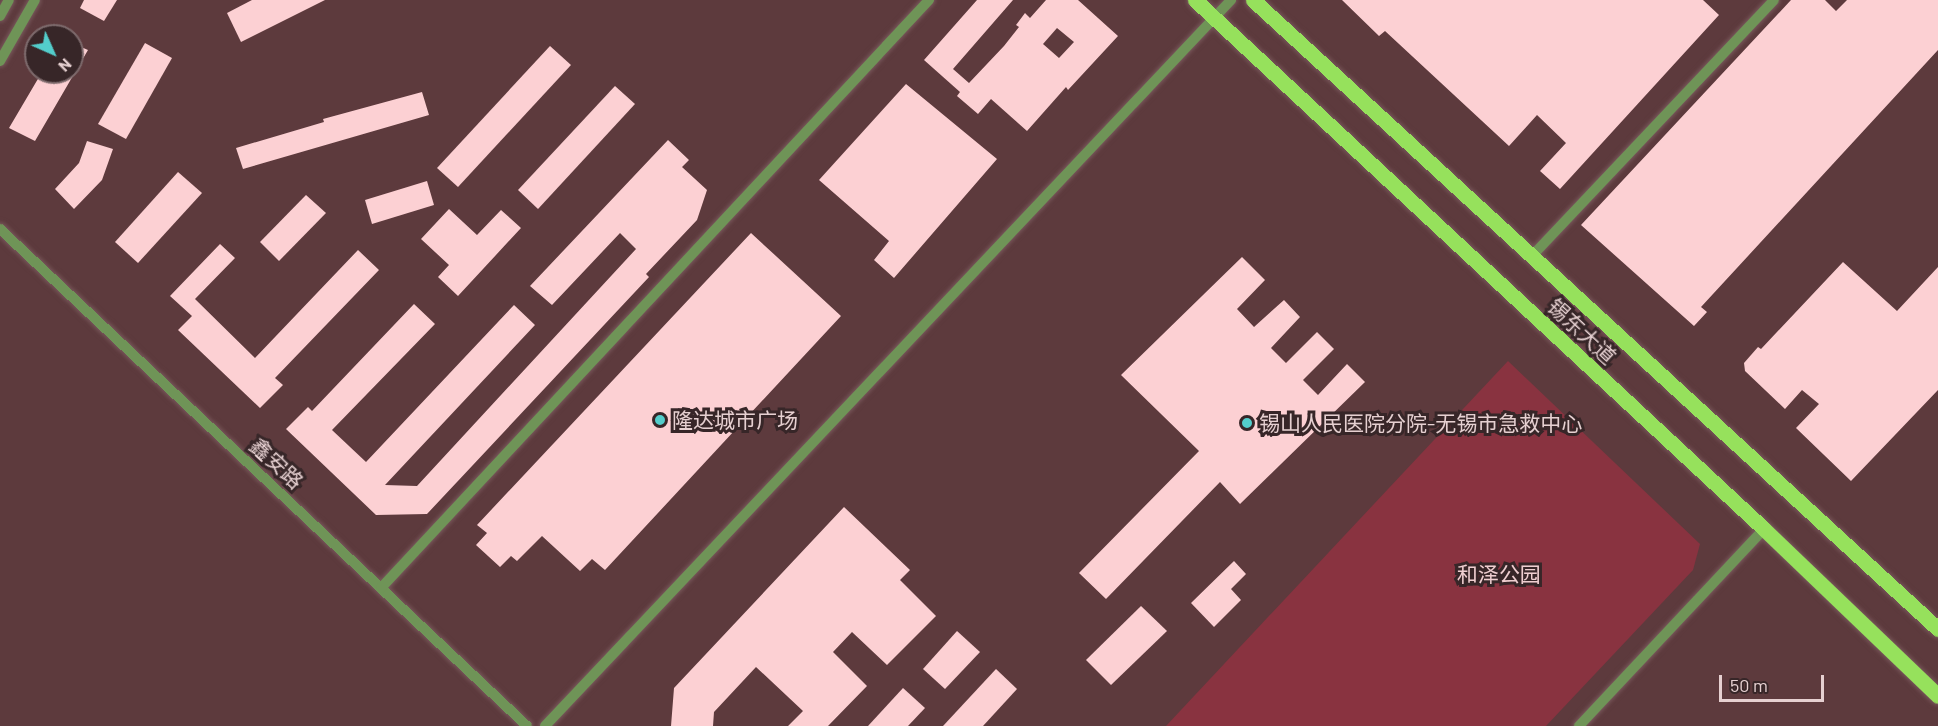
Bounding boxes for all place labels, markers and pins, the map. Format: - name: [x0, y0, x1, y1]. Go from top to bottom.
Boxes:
- place label: 隆达城市广场: [672, 407, 798, 433]
- place label: 锡山人民医院分院-无锡市急救中心: [1259, 410, 1582, 436]
- marker: 隆达城市广场: [653, 413, 667, 427]
- marker: 锡山人民医院分院-无锡市急救中心: [1240, 416, 1254, 430]

